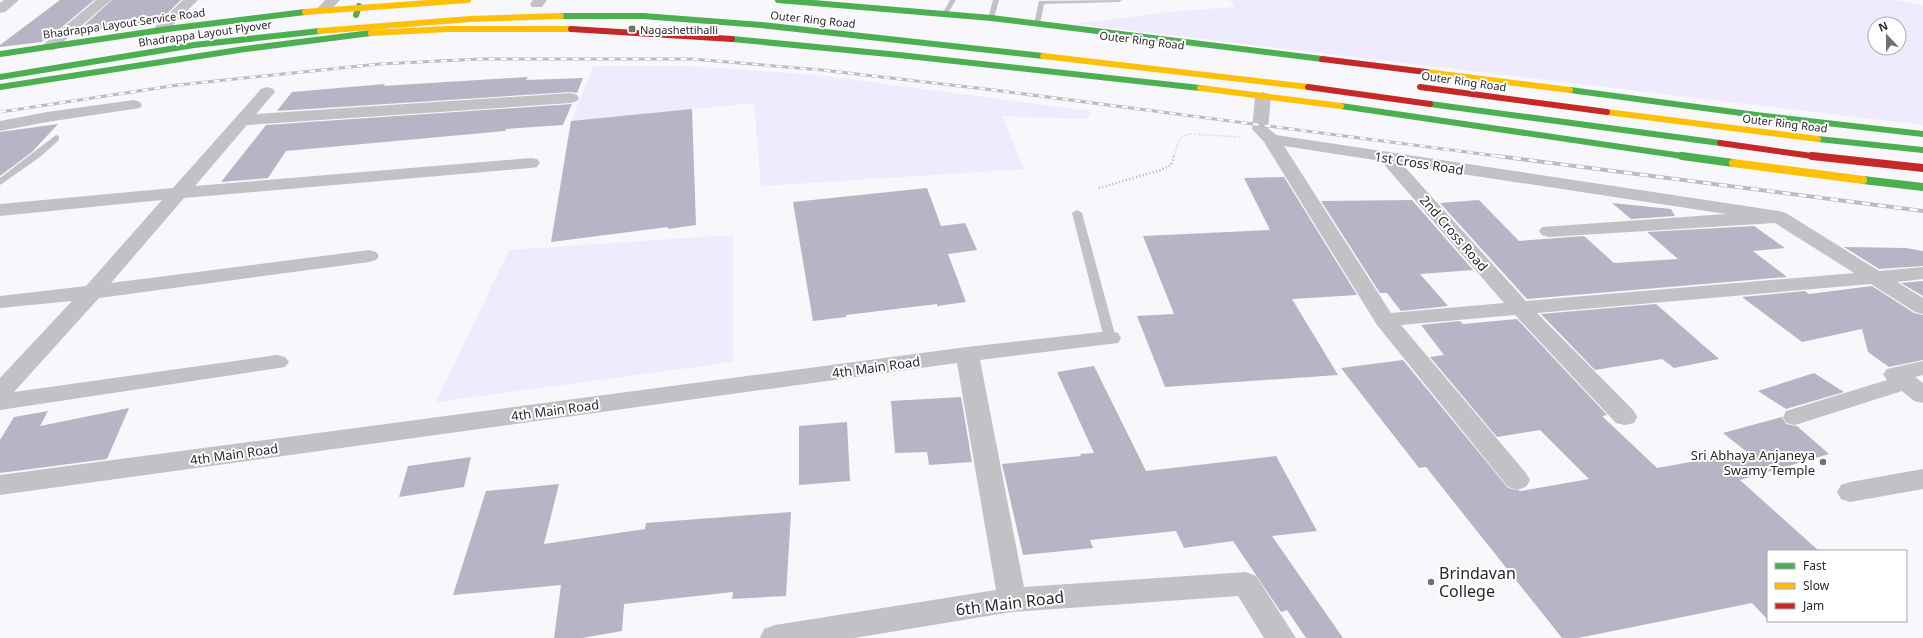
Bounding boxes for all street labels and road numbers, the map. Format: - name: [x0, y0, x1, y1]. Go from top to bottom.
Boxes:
- street label: Bhadrappa Layout Service Road: [42, 4, 206, 42]
- street label: Outer Ring Road: [770, 7, 856, 31]
- street label: Bhadrappa Layout Flyover: [137, 16, 273, 50]
- street label: Outer Ring Road: [1099, 27, 1185, 53]
- street label: Outer Ring Road: [1421, 68, 1507, 94]
- street label: Outer Ring Road: [1742, 110, 1828, 136]
- street label: 1st Cross Road: [1373, 147, 1465, 179]
- street label: 2nd Cross Road: [1416, 191, 1492, 275]
- street label: 4th Main Road: [831, 352, 921, 382]
- street label: 4th Main Road: [510, 395, 600, 425]
- street label: 4th Main Road: [189, 439, 279, 469]
- street label: 6th Main Road: [955, 585, 1065, 621]

